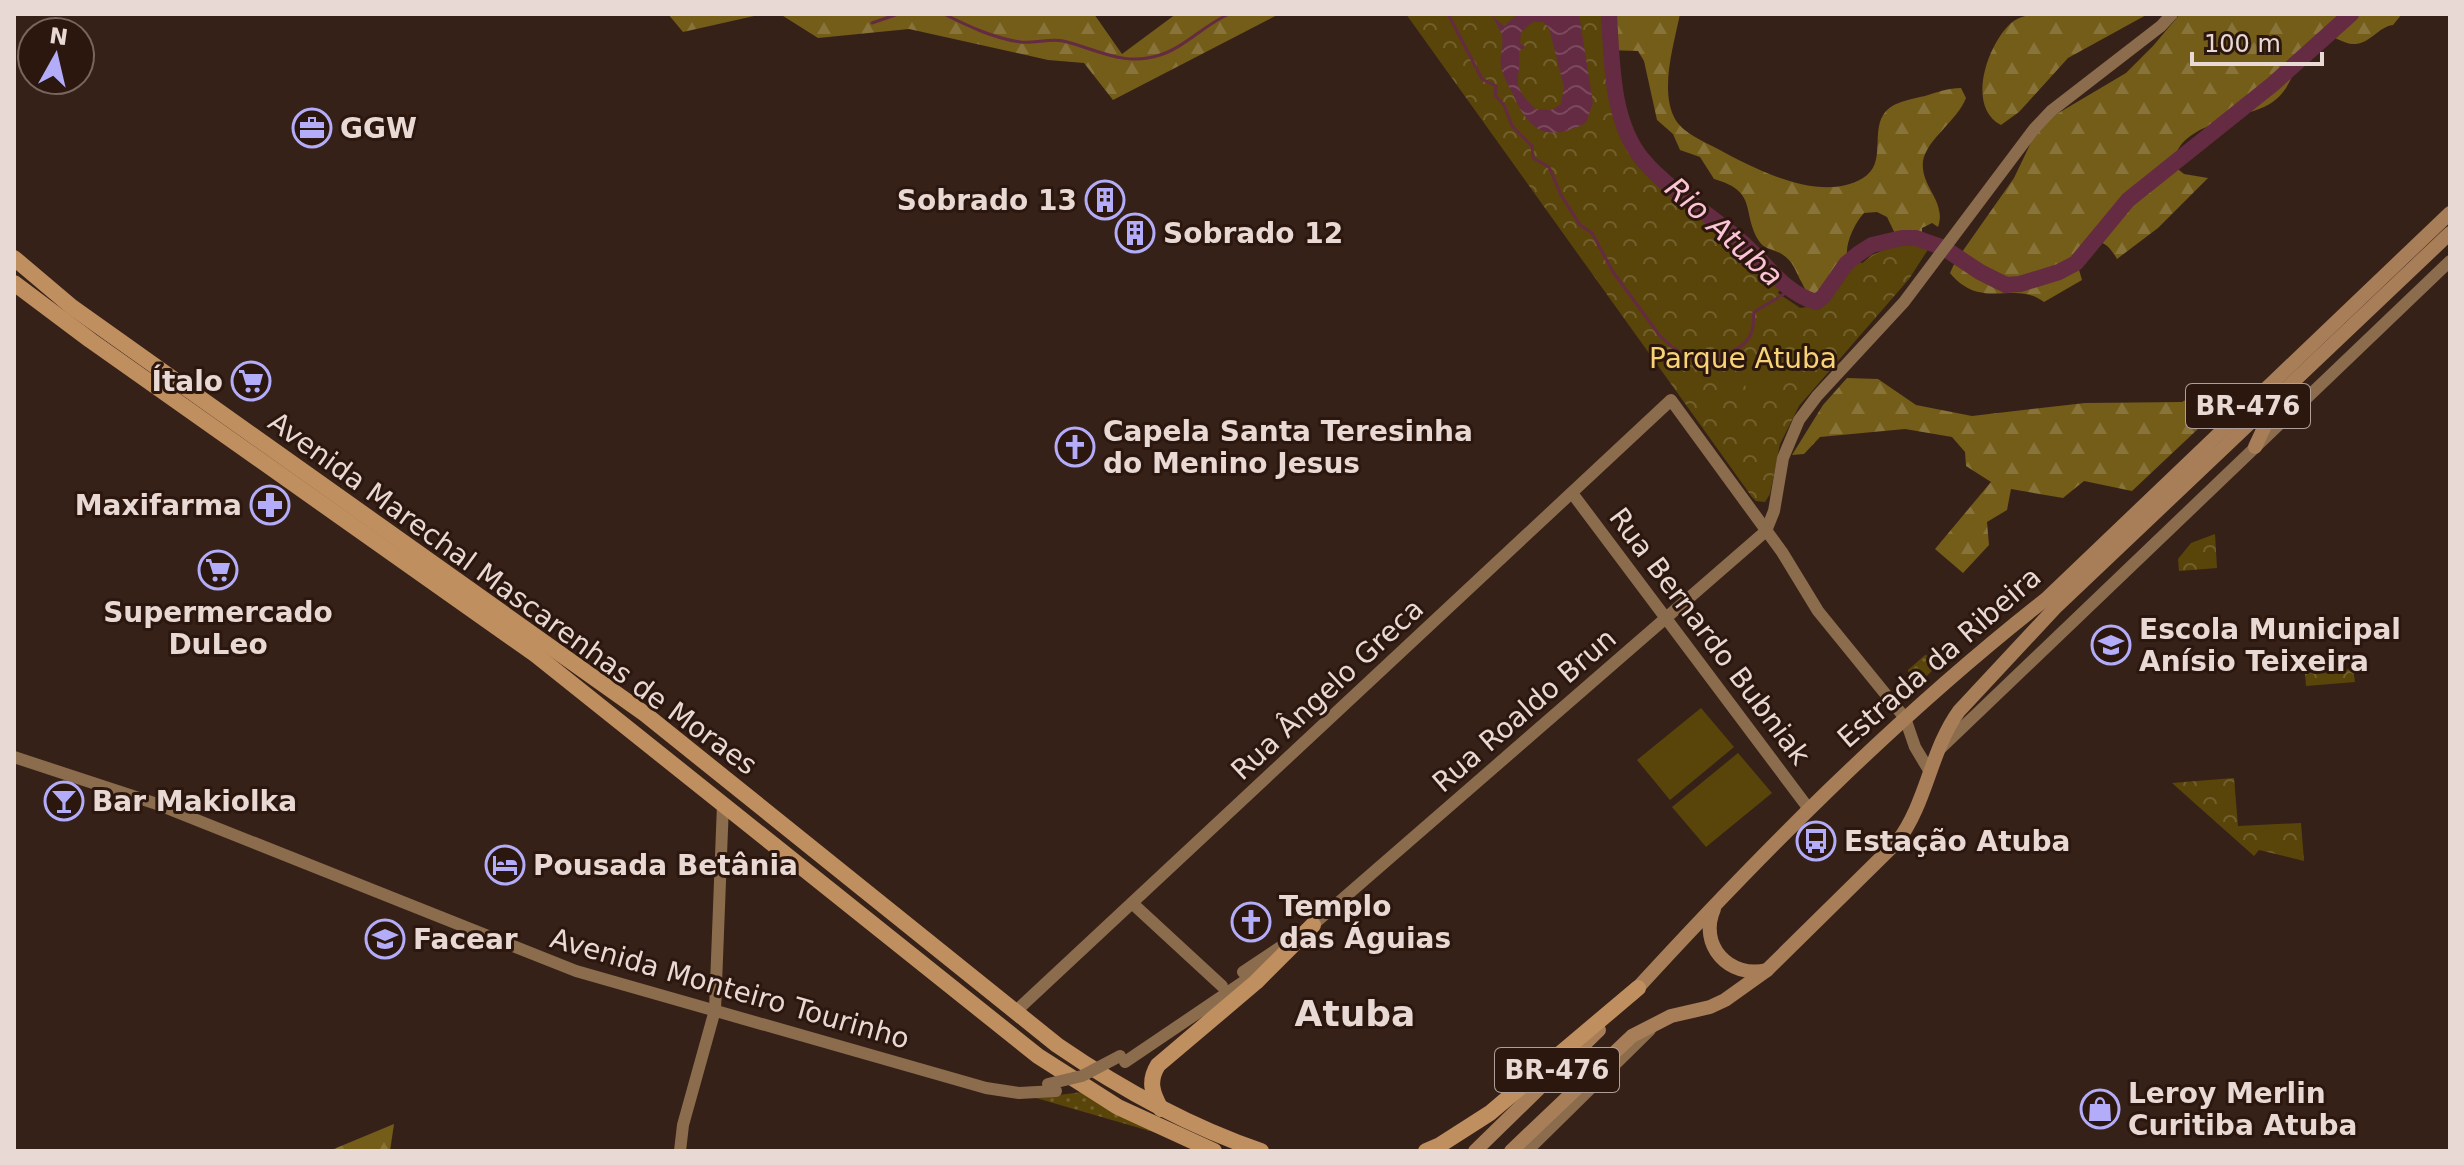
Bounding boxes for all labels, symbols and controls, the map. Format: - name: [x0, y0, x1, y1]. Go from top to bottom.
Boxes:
- north arrow: [16, 16, 96, 96]
- scale bar: [2192, 16, 2322, 66]
- text: N: [48, 23, 70, 50]
- text: 100 m: [2204, 30, 2281, 58]
- office icon: GGW: [291, 107, 333, 149]
- place label: GGW: [340, 112, 417, 145]
- water label: Rio Atuba: [1658, 170, 1790, 293]
- building icon: Sobrado 13: [1084, 179, 1126, 221]
- place label: Sobrado 13: [897, 184, 1077, 217]
- building icon: Sobrado 12: [1114, 212, 1156, 254]
- place label: Sobrado 12: [1163, 217, 1343, 250]
- park label: Parque Atuba: [1649, 342, 1837, 375]
- supermarket icon: Ítalo: [230, 360, 272, 402]
- place label: Ítalo: [151, 364, 223, 398]
- road number: BR-476: [2186, 384, 2310, 428]
- street label: Avenida Marechal Mascarenhas de Moraes: [262, 405, 763, 782]
- place label: Capela Santa Teresinha do Menino Jesus: [1103, 415, 1473, 480]
- church icon: Capela Santa Teresinha do Menino Jesus: [1054, 426, 1096, 468]
- pharmacy icon: Maxifarma: [249, 484, 291, 526]
- place label: Maxifarma: [75, 489, 242, 522]
- street label: Rua Bernardo Bubniak: [1602, 501, 1817, 772]
- supermarket icon: Supermercado DuLeo: [197, 549, 239, 591]
- street label: Estrada da Ribeira: [1831, 560, 2048, 755]
- street label: Rua Ângelo Greca: [1224, 591, 1430, 787]
- place label: Supermercado DuLeo: [103, 596, 333, 661]
- place label: Escola Municipal Anísio Teixeira: [2139, 613, 2401, 678]
- street label: Rua Roaldo Brun: [1426, 622, 1623, 799]
- school or university icon: Escola Municipal Anísio Teixeira: [2090, 624, 2132, 666]
- bar icon: Bar Makiolka: [43, 780, 85, 822]
- place label: Bar Makiolka: [92, 785, 297, 818]
- bus stop icon: Estação Atuba: [1795, 820, 1837, 862]
- place label: Estação Atuba: [1844, 825, 2070, 858]
- hotel icon: Pousada Betânia: [484, 844, 526, 886]
- place label: Pousada Betânia: [533, 849, 798, 882]
- place label: Templo das Águias: [1279, 890, 1451, 955]
- church icon: Templo das Águias: [1230, 901, 1272, 943]
- school or university icon: Facear: [364, 918, 406, 960]
- street label: Avenida Monteiro Tourinho: [547, 921, 913, 1056]
- place label: Facear: [413, 923, 518, 956]
- district label: Atuba: [1295, 993, 1415, 1034]
- road number: BR-476: [1495, 1048, 1619, 1092]
- place label: Leroy Merlin Curitiba Atuba: [2128, 1077, 2357, 1142]
- shop icon: Leroy Merlin Curitiba Atuba: [2079, 1088, 2121, 1130]

